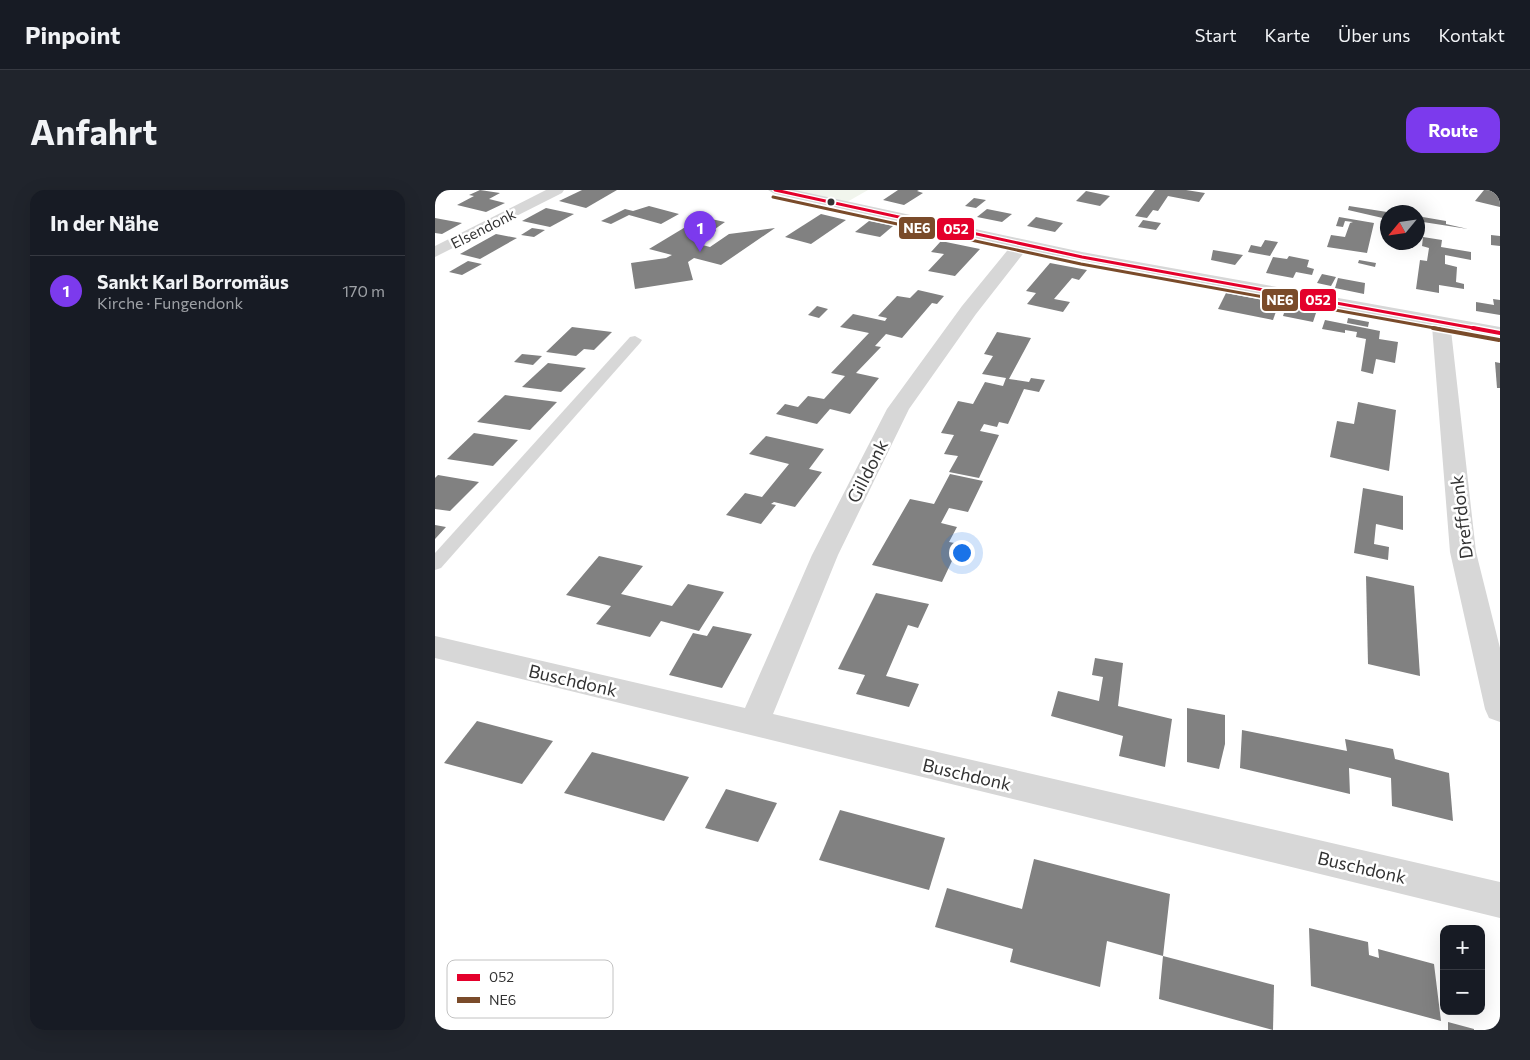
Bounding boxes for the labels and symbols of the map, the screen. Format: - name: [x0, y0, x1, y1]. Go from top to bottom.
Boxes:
- unlabelled marker: [826, 197, 836, 207]
- street label: Elsendonk: [448, 204, 518, 252]
- north arrow: [1380, 205, 1425, 250]
- pin: 1: [684, 211, 716, 252]
- line badge: NE6: [898, 216, 936, 240]
- line badge: 052: [936, 217, 975, 241]
- text: NE6: [903, 219, 931, 236]
- text: 052: [943, 220, 969, 237]
- line badge: NE6: [1261, 288, 1299, 312]
- line badge: 052: [1299, 288, 1337, 312]
- text: NE6: [1266, 291, 1294, 308]
- text: 052: [1305, 291, 1331, 308]
- street label: Gilldonk: [842, 435, 892, 506]
- street label: Dreffdonk: [1445, 474, 1477, 560]
- your location: [949, 540, 975, 566]
- street label: Buschdonk: [527, 659, 620, 701]
- street label: Buschdonk: [921, 753, 1014, 795]
- street label: Buschdonk: [1316, 846, 1409, 888]
- legend: [447, 960, 613, 1018]
- text: 052: [489, 968, 514, 985]
- text: NE6: [489, 991, 516, 1008]

